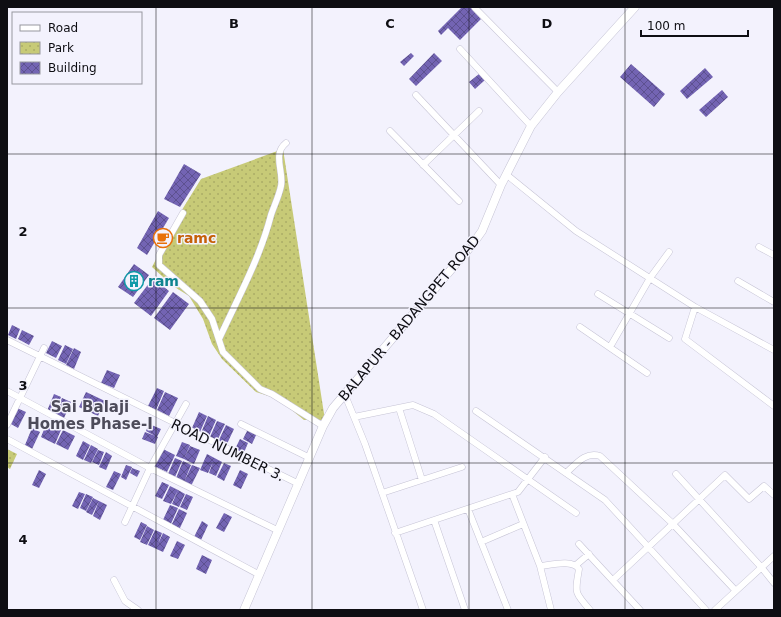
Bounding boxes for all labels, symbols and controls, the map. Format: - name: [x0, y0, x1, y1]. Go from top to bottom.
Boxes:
- legend: [12, 12, 142, 84]
- scale bar: [641, 12, 748, 38]
- text: B: [229, 16, 239, 31]
- text: C: [385, 16, 395, 31]
- text: D: [542, 16, 553, 31]
- text: 100 m: [647, 19, 685, 33]
- text: Road: [48, 21, 78, 35]
- text: Park: [48, 41, 74, 55]
- text: Building: [48, 61, 97, 75]
- text: 2: [18, 224, 28, 239]
- cafe icon: ramc: [152, 227, 174, 249]
- place label: ramc: [177, 230, 216, 246]
- street label: BALAPUR - BADANGPET ROAD: [335, 232, 483, 404]
- building icon: ram: [123, 270, 145, 292]
- place label: ram: [148, 273, 179, 289]
- text: 3: [18, 378, 28, 393]
- district label: Sai Balaji Homes Phase-I: [27, 398, 153, 433]
- street label: ROAD NUMBER 3.: [169, 416, 287, 484]
- text: 4: [18, 532, 28, 547]

